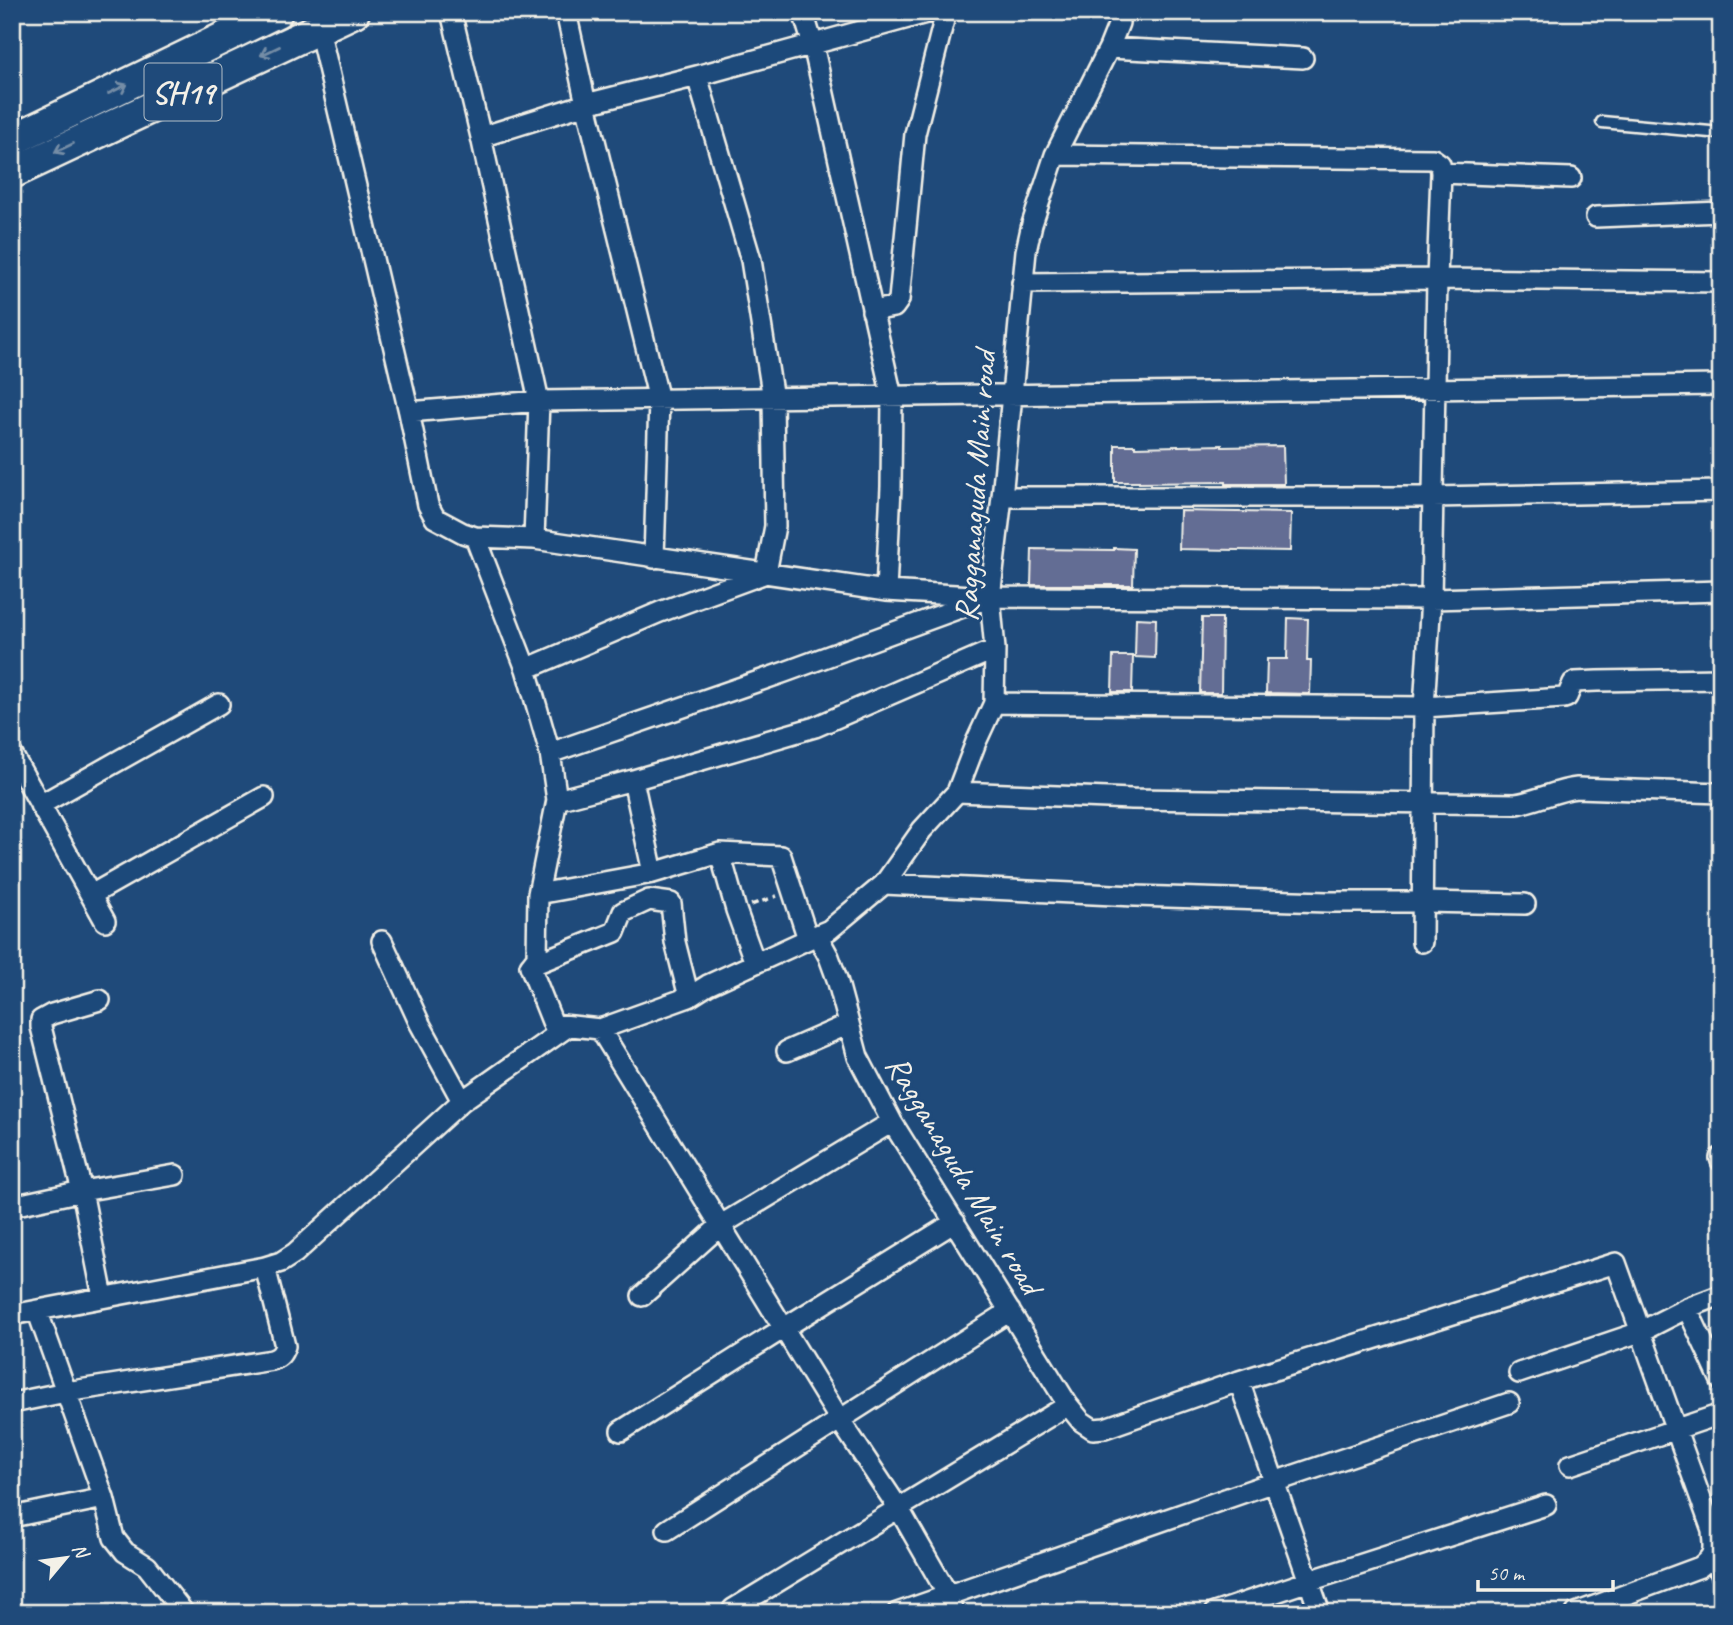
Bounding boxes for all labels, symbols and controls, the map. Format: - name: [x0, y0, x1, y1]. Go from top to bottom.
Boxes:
- one-way arrow: [260, 45, 281, 59]
- road number: SH19: [144, 64, 222, 120]
- one-way arrow: [107, 81, 128, 95]
- one-way arrow: [54, 143, 75, 156]
- street label: Ragganaguda Main road: [945, 344, 1006, 623]
- street label: Ragganaguda Main road: [876, 1047, 1055, 1306]
- north arrow: [32, 1524, 102, 1594]
- text: N: [67, 1539, 95, 1564]
- scale bar: [1478, 1548, 1612, 1592]
- text: 50 m: [1488, 1560, 1526, 1586]

